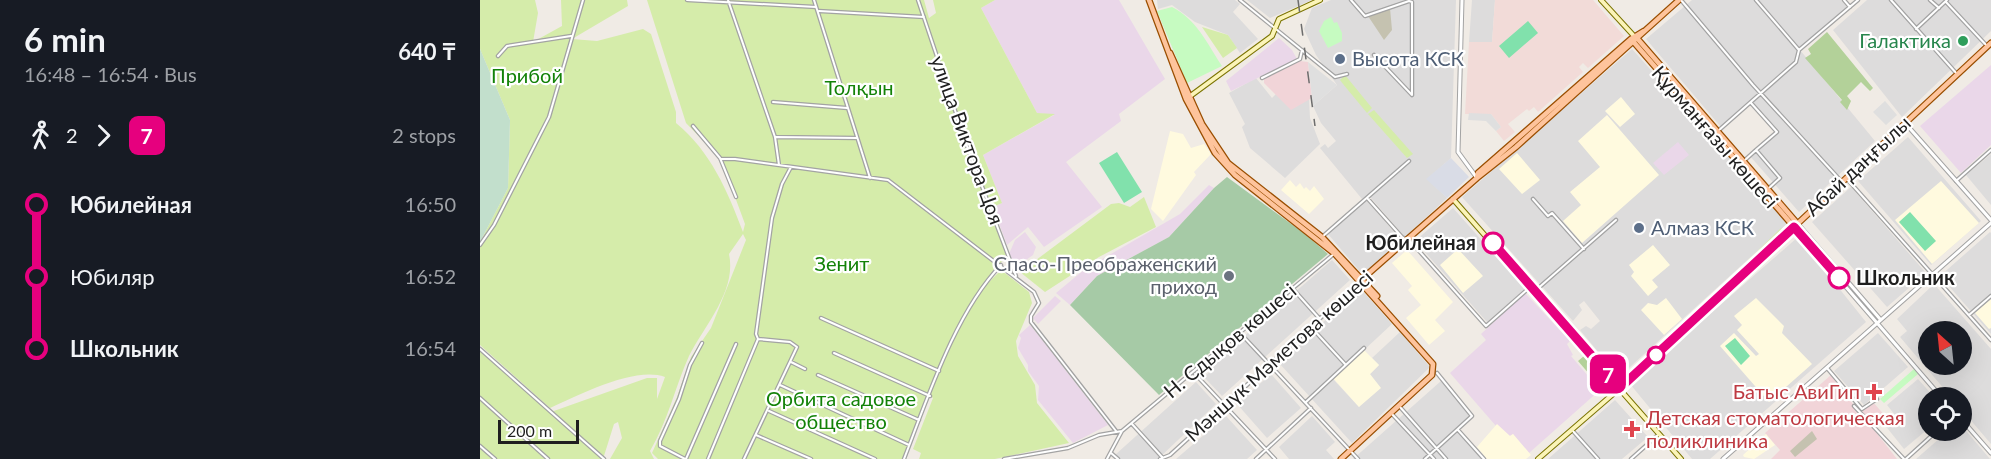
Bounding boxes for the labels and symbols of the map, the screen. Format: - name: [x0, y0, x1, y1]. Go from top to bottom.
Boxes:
- place label: Галактика: [1859, 28, 1951, 52]
- marker: Галактика: [1956, 34, 1970, 48]
- place label: Высота КСК: [1352, 46, 1465, 70]
- street label: улица Виктора Цоя: [926, 52, 1010, 227]
- marker: Высота КСК: [1333, 52, 1347, 66]
- street label: Құрманғазы көшесі: [1648, 60, 1784, 212]
- park label: Прибой: [491, 63, 563, 87]
- park label: Толқын: [824, 75, 894, 99]
- street label: Абай даңғылы: [1800, 110, 1915, 220]
- place label: Алмаз КСК: [1651, 215, 1755, 239]
- marker: Алмаз КСК: [1632, 221, 1646, 235]
- place label: Юбилейная: [1365, 230, 1476, 254]
- marker: Юбилейная: [1482, 232, 1504, 254]
- park label: Зенит: [815, 251, 869, 275]
- place label: Спасо-Преображенский приход: [994, 251, 1217, 298]
- street label: Мәншүк Мәметова көшесі: [1180, 265, 1377, 446]
- place label: Школьник: [1856, 265, 1955, 289]
- marker: Школьник: [1828, 267, 1850, 289]
- marker: Спасо-Преображенский приход: [1222, 269, 1236, 283]
- street label: Н. Сдықов көшесі: [1158, 278, 1300, 403]
- north arrow: [1918, 321, 1972, 375]
- unlabelled marker: [1647, 346, 1665, 364]
- line badge: 7: [1588, 354, 1628, 394]
- place label: Батыс АвиГип: [1733, 379, 1860, 403]
- marker: Батыс АвиГип: [1865, 383, 1883, 401]
- park label: Орбита садовое общество: [766, 386, 916, 433]
- place label: Детская стоматологическая поликлиника: [1646, 405, 1905, 452]
- scale bar: [498, 417, 579, 444]
- marker: Детская стоматологическая поликлиника: [1623, 420, 1641, 438]

